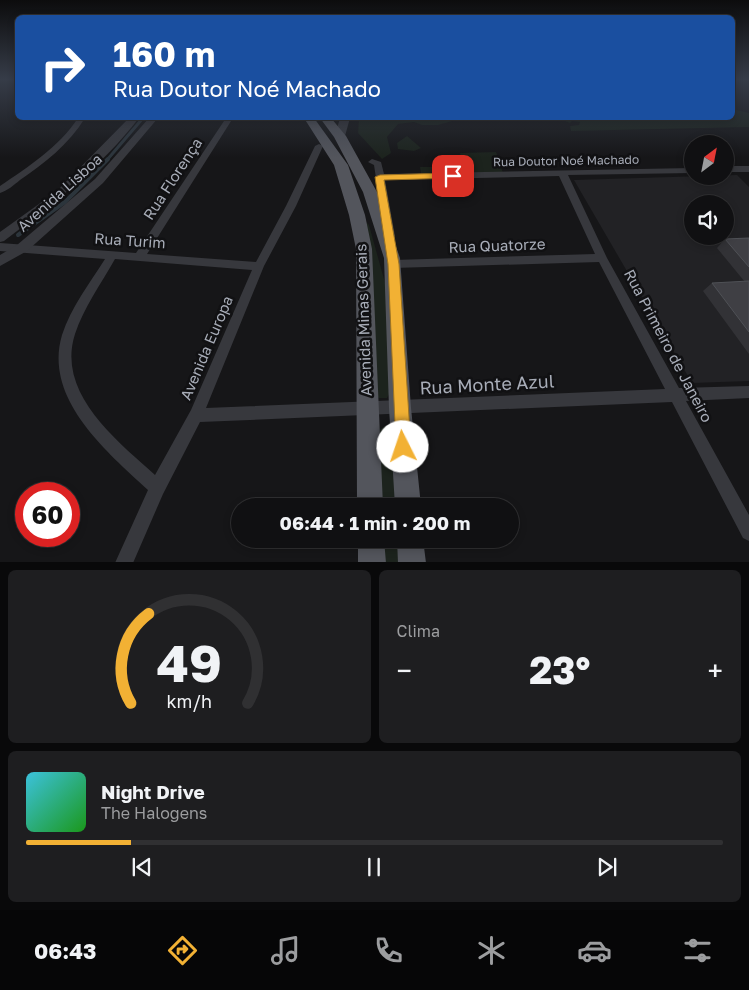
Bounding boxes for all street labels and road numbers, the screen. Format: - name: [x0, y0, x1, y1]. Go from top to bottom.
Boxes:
- street label: Rua Florença: [139, 134, 205, 223]
- street label: Avenida Lisboa: [13, 149, 105, 235]
- street label: Rua Doutor Noé Machado: [493, 152, 639, 169]
- street label: Rua Turim: [94, 229, 166, 251]
- street label: Rua Quatorze: [448, 234, 546, 256]
- street label: Avenida Minas Gerais: [351, 244, 375, 396]
- street label: Rua Primeiro de Janeiro: [621, 266, 717, 425]
- street label: Avenida Europa: [176, 293, 236, 402]
- street label: Rua Monte Azul: [419, 369, 555, 399]

